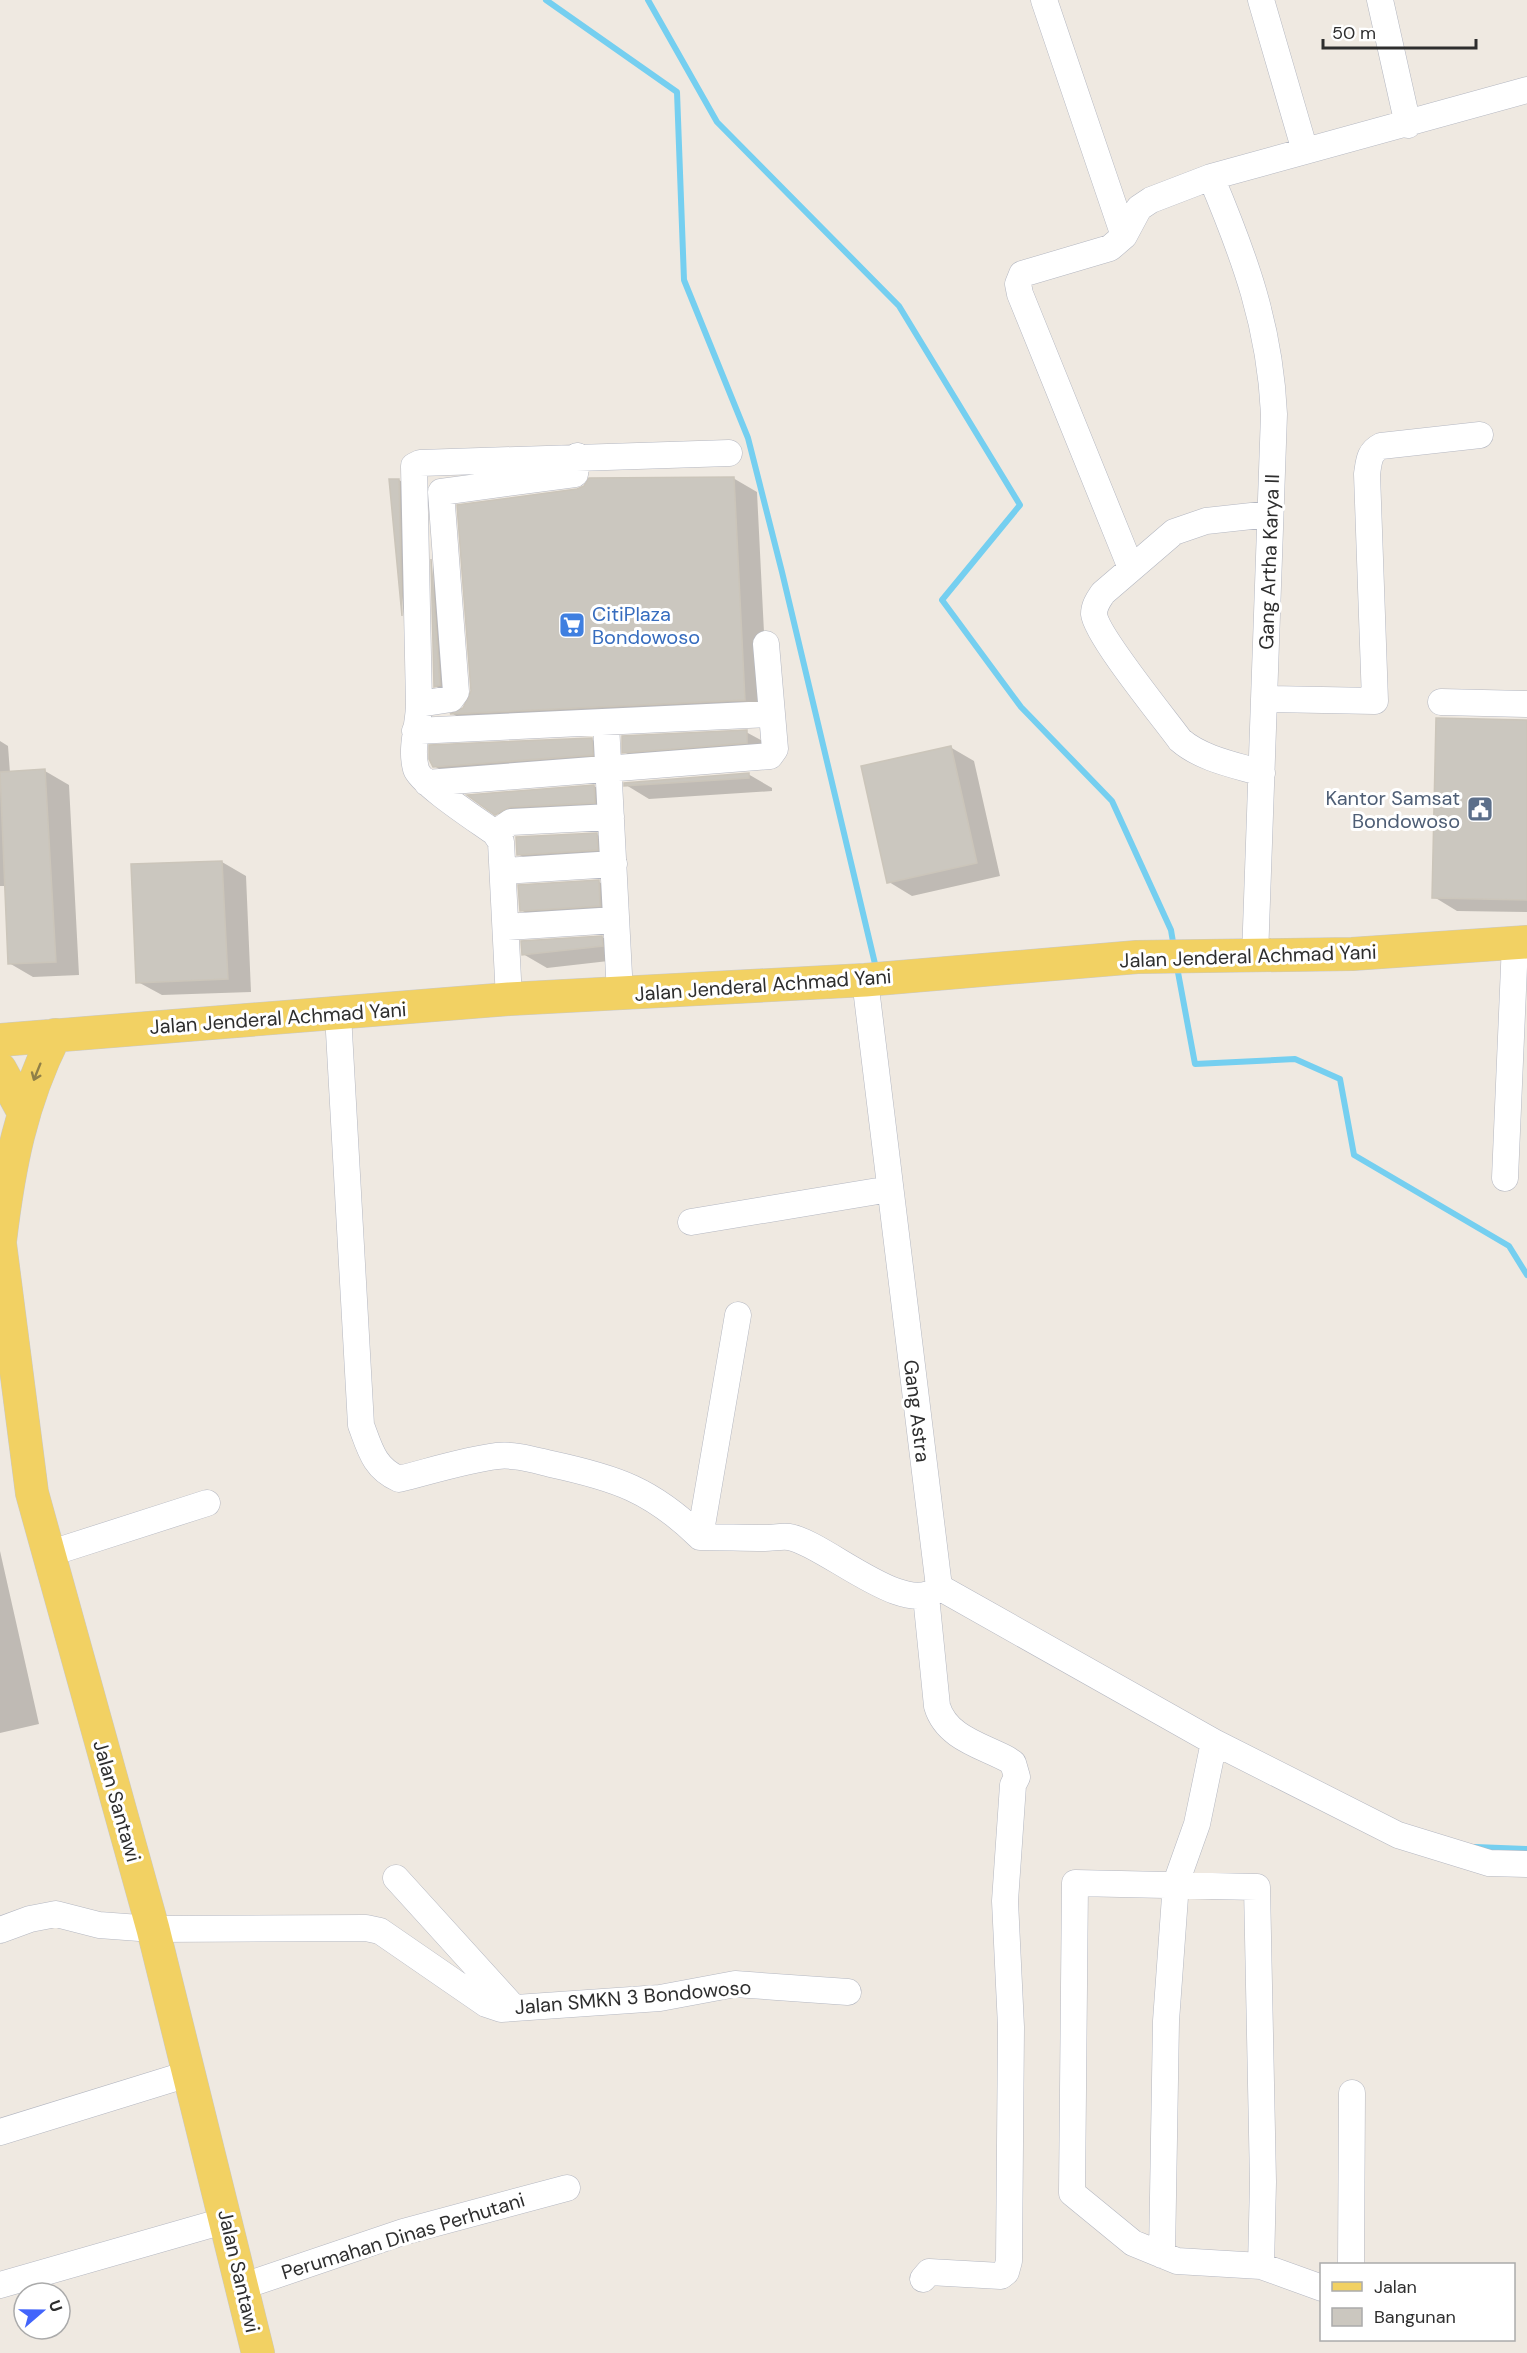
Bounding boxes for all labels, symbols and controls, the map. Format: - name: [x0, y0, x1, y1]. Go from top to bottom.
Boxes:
- scale bar: [1323, 12, 1476, 50]
- text: 50 m: [1332, 21, 1376, 45]
- street label: Gang Artha Karya II: [1253, 474, 1285, 650]
- place label: CitiPlaza Bondowoso: [592, 601, 700, 650]
- supermarket icon: CitiPlaza Bondowoso: [557, 610, 587, 640]
- place label: Kantor Samsat Bondowoso: [1325, 785, 1460, 834]
- public building icon: Kantor Samsat Bondowoso: [1465, 794, 1495, 824]
- street label: Jalan Jenderal Achmad Yani: [1119, 939, 1377, 973]
- street label: Jalan Jenderal Achmad Yani: [634, 963, 892, 1007]
- street label: Jalan Jenderal Achmad Yani: [149, 996, 407, 1040]
- one-way arrow: [31, 1063, 42, 1081]
- street label: Gang Astra: [898, 1358, 936, 1464]
- street label: Jalan Santawi: [87, 1737, 147, 1865]
- street label: Jalan SMKN 3 Bondowoso: [514, 1974, 752, 2020]
- street label: Perumahan Dinas Perhutani: [278, 2187, 528, 2285]
- street label: Jalan Santawi: [212, 2207, 266, 2335]
- legend: [1320, 2263, 1515, 2341]
- text: Jalan: [1374, 2275, 1417, 2299]
- north arrow: [12, 2281, 72, 2341]
- text: U: [44, 2297, 67, 2315]
- text: Bangunan: [1374, 2305, 1456, 2329]

